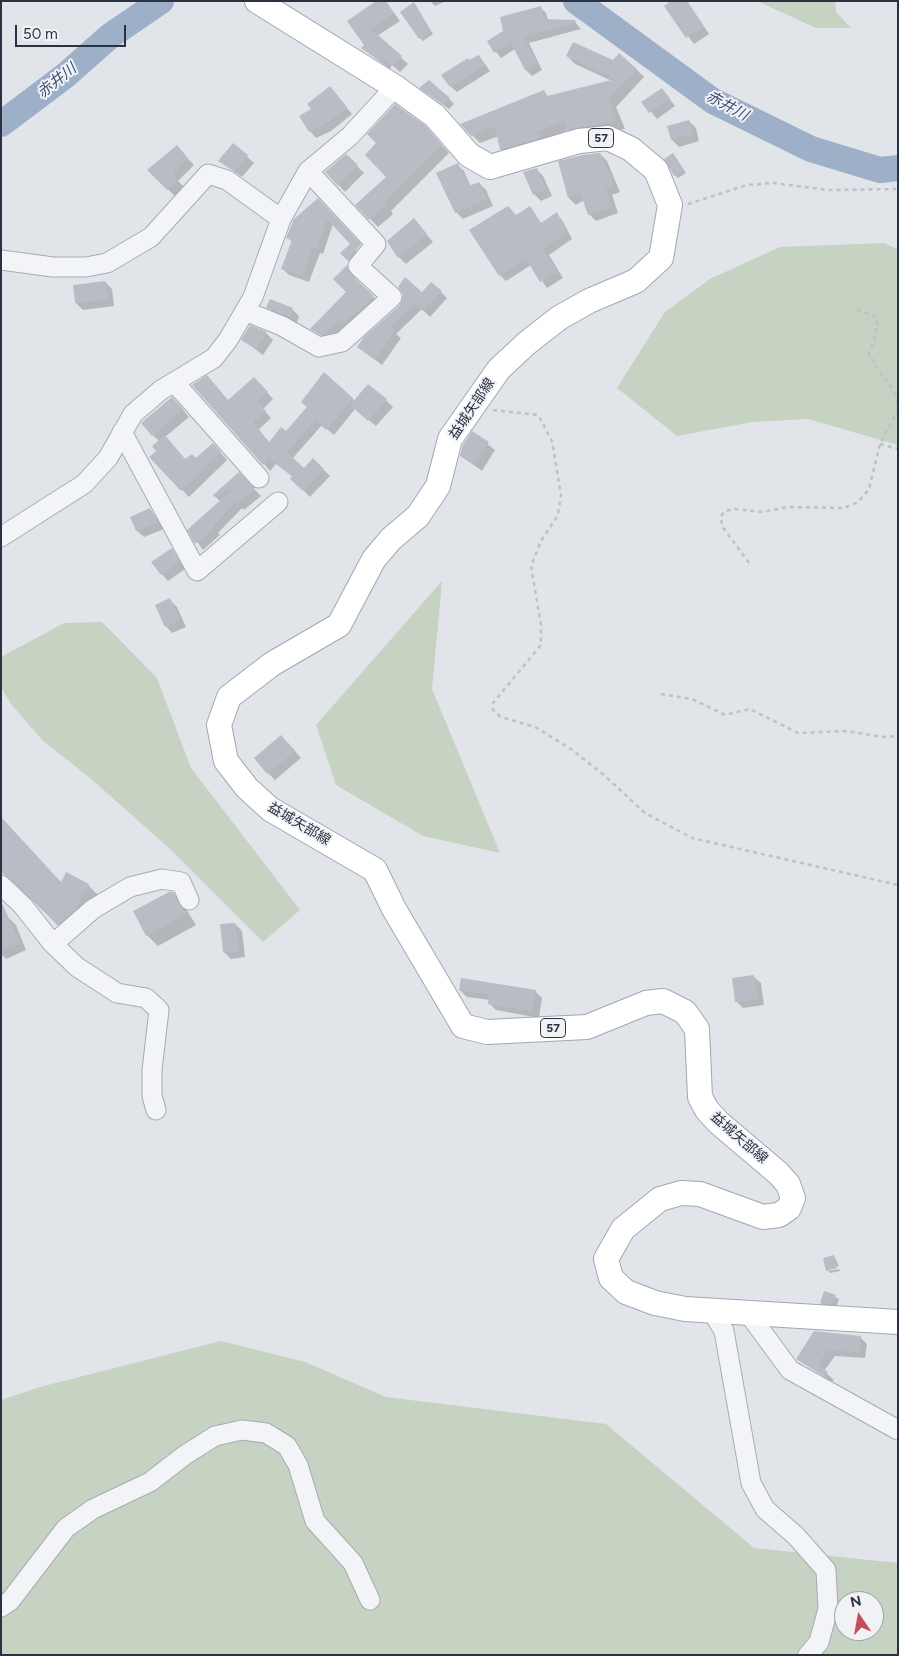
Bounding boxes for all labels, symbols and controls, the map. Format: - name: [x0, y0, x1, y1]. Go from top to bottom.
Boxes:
- scale bar: [18, 15, 129, 47]
- text: 50 m: [23, 25, 58, 43]
- water label: 赤井川: [34, 60, 80, 102]
- water label: 赤井川: [703, 87, 751, 125]
- road number: 57: [588, 128, 614, 148]
- street label: 益城矢部線: [445, 375, 499, 443]
- street label: 益城矢部線: [265, 799, 333, 849]
- road number: 57: [540, 1018, 566, 1038]
- street label: 益城矢部線: [707, 1109, 771, 1167]
- north arrow: [834, 1591, 884, 1641]
- text: N: [849, 1592, 863, 1611]

